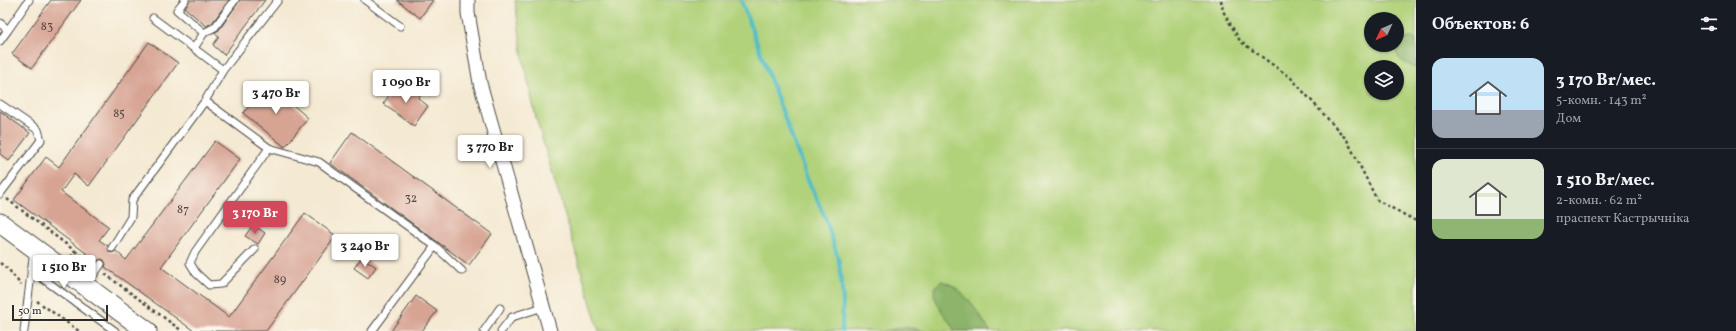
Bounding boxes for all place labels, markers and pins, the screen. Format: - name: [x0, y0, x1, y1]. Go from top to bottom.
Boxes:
- pin: 1 090 Br: [365, 70, 447, 104]
- pin: 3 470 Br: [235, 81, 317, 115]
- pin: 3 770 Br: [449, 135, 531, 169]
- pin: 3 170 Br: [214, 201, 296, 235]
- pin: 3 240 Br: [324, 234, 406, 268]
- pin: 1 510 Br: [23, 255, 105, 289]

